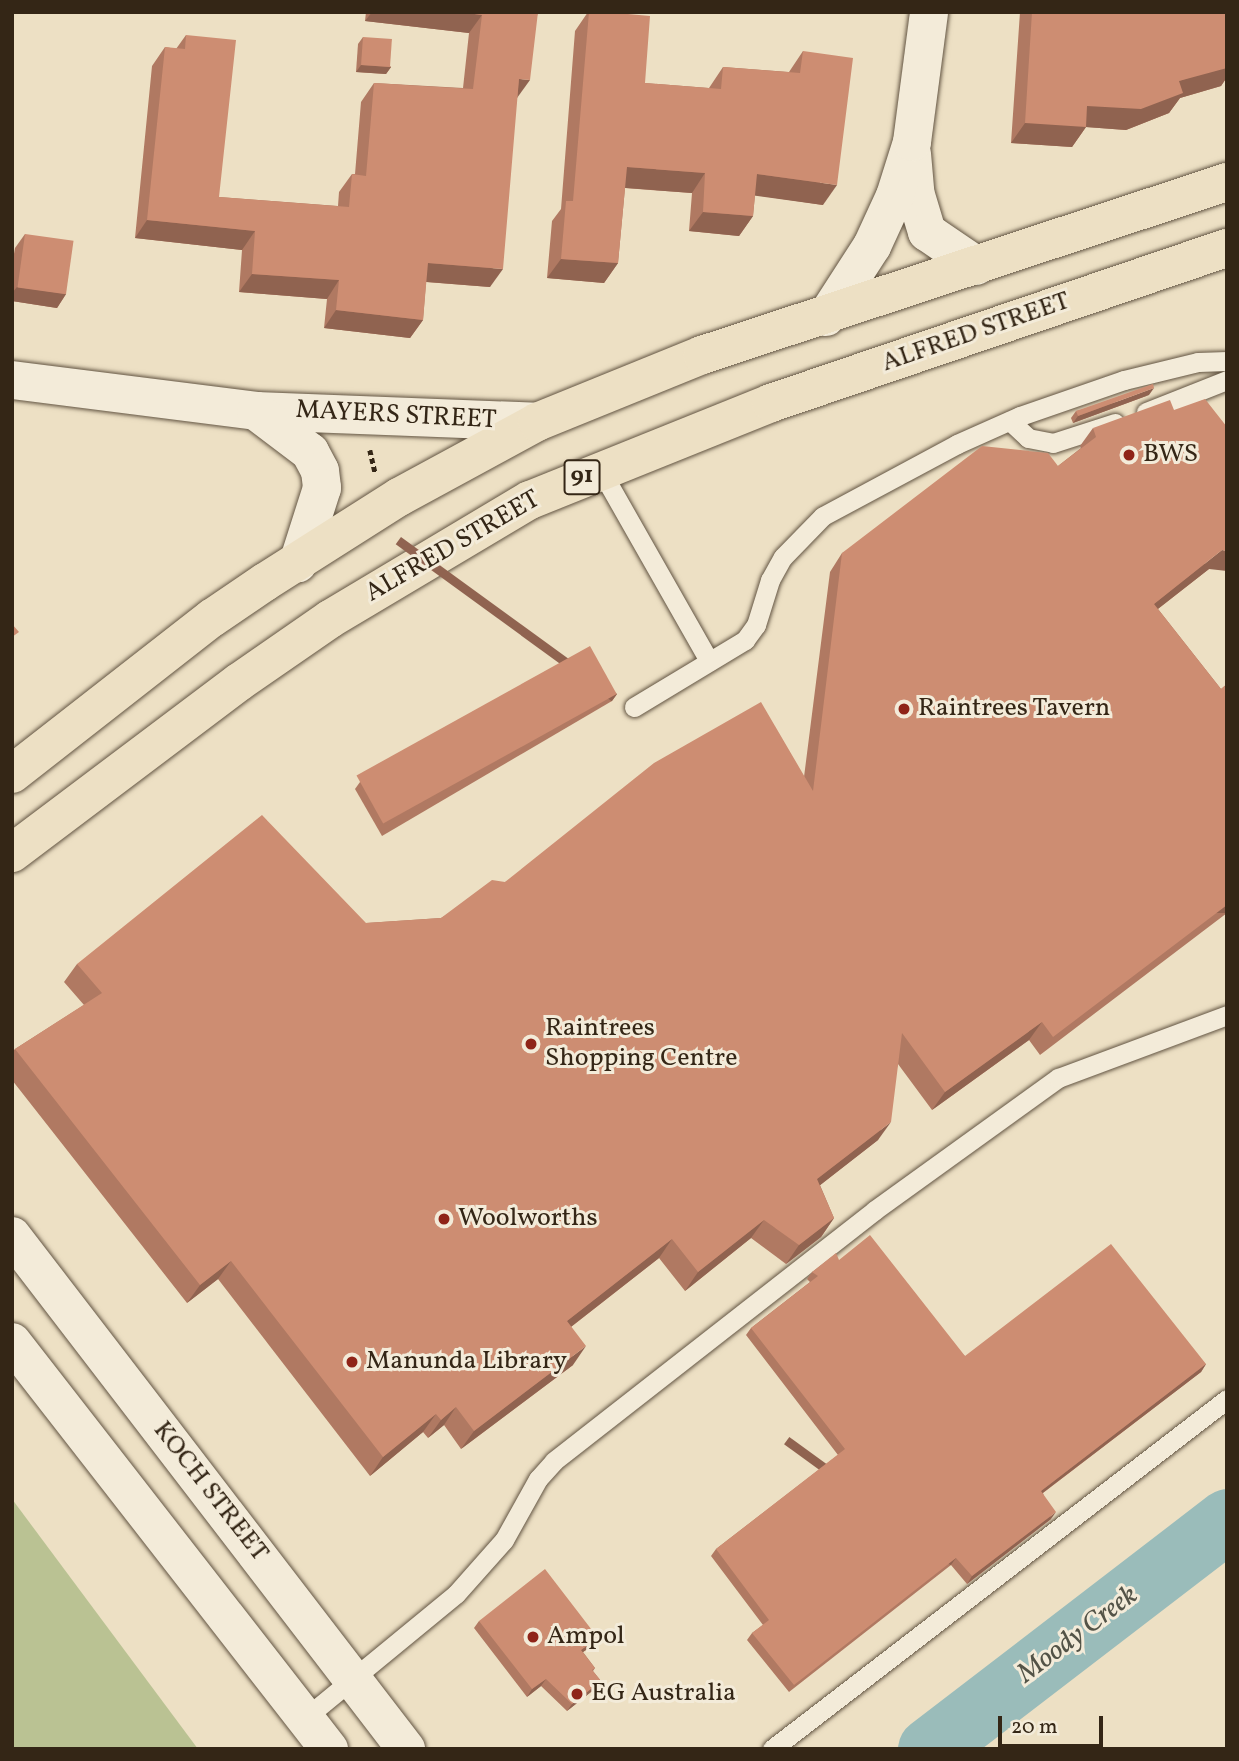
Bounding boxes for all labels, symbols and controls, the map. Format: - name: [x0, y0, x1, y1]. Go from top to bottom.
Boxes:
- street label: ALFRED STREET: [878, 286, 1074, 380]
- street label: MAYERS STREET: [295, 395, 497, 437]
- place label: BWS: [1143, 439, 1198, 471]
- marker: BWS: [1121, 447, 1137, 463]
- road number: 91: [563, 456, 601, 498]
- street label: ALFRED STREET: [360, 484, 546, 610]
- place label: Raintrees Tavern: [918, 693, 1111, 725]
- marker: Raintrees Tavern: [896, 701, 912, 717]
- place label: Raintrees Shopping Centre: [545, 1013, 737, 1074]
- marker: Raintrees Shopping Centre: [523, 1036, 539, 1052]
- place label: Woolworths: [458, 1203, 598, 1235]
- marker: Woolworths: [436, 1211, 452, 1227]
- place label: Manunda Library: [366, 1346, 567, 1378]
- marker: Manunda Library: [344, 1354, 360, 1370]
- street label: KOCH STREET: [146, 1416, 274, 1568]
- water label: Moody Creek: [1011, 1579, 1145, 1691]
- place label: Ampol: [547, 1621, 625, 1653]
- marker: Ampol: [525, 1629, 541, 1645]
- place label: EG Australia: [591, 1678, 736, 1710]
- marker: EG Australia: [569, 1686, 585, 1702]
- scale bar: [1001, 1702, 1106, 1746]
- text: 20 m: [1011, 1713, 1057, 1742]

